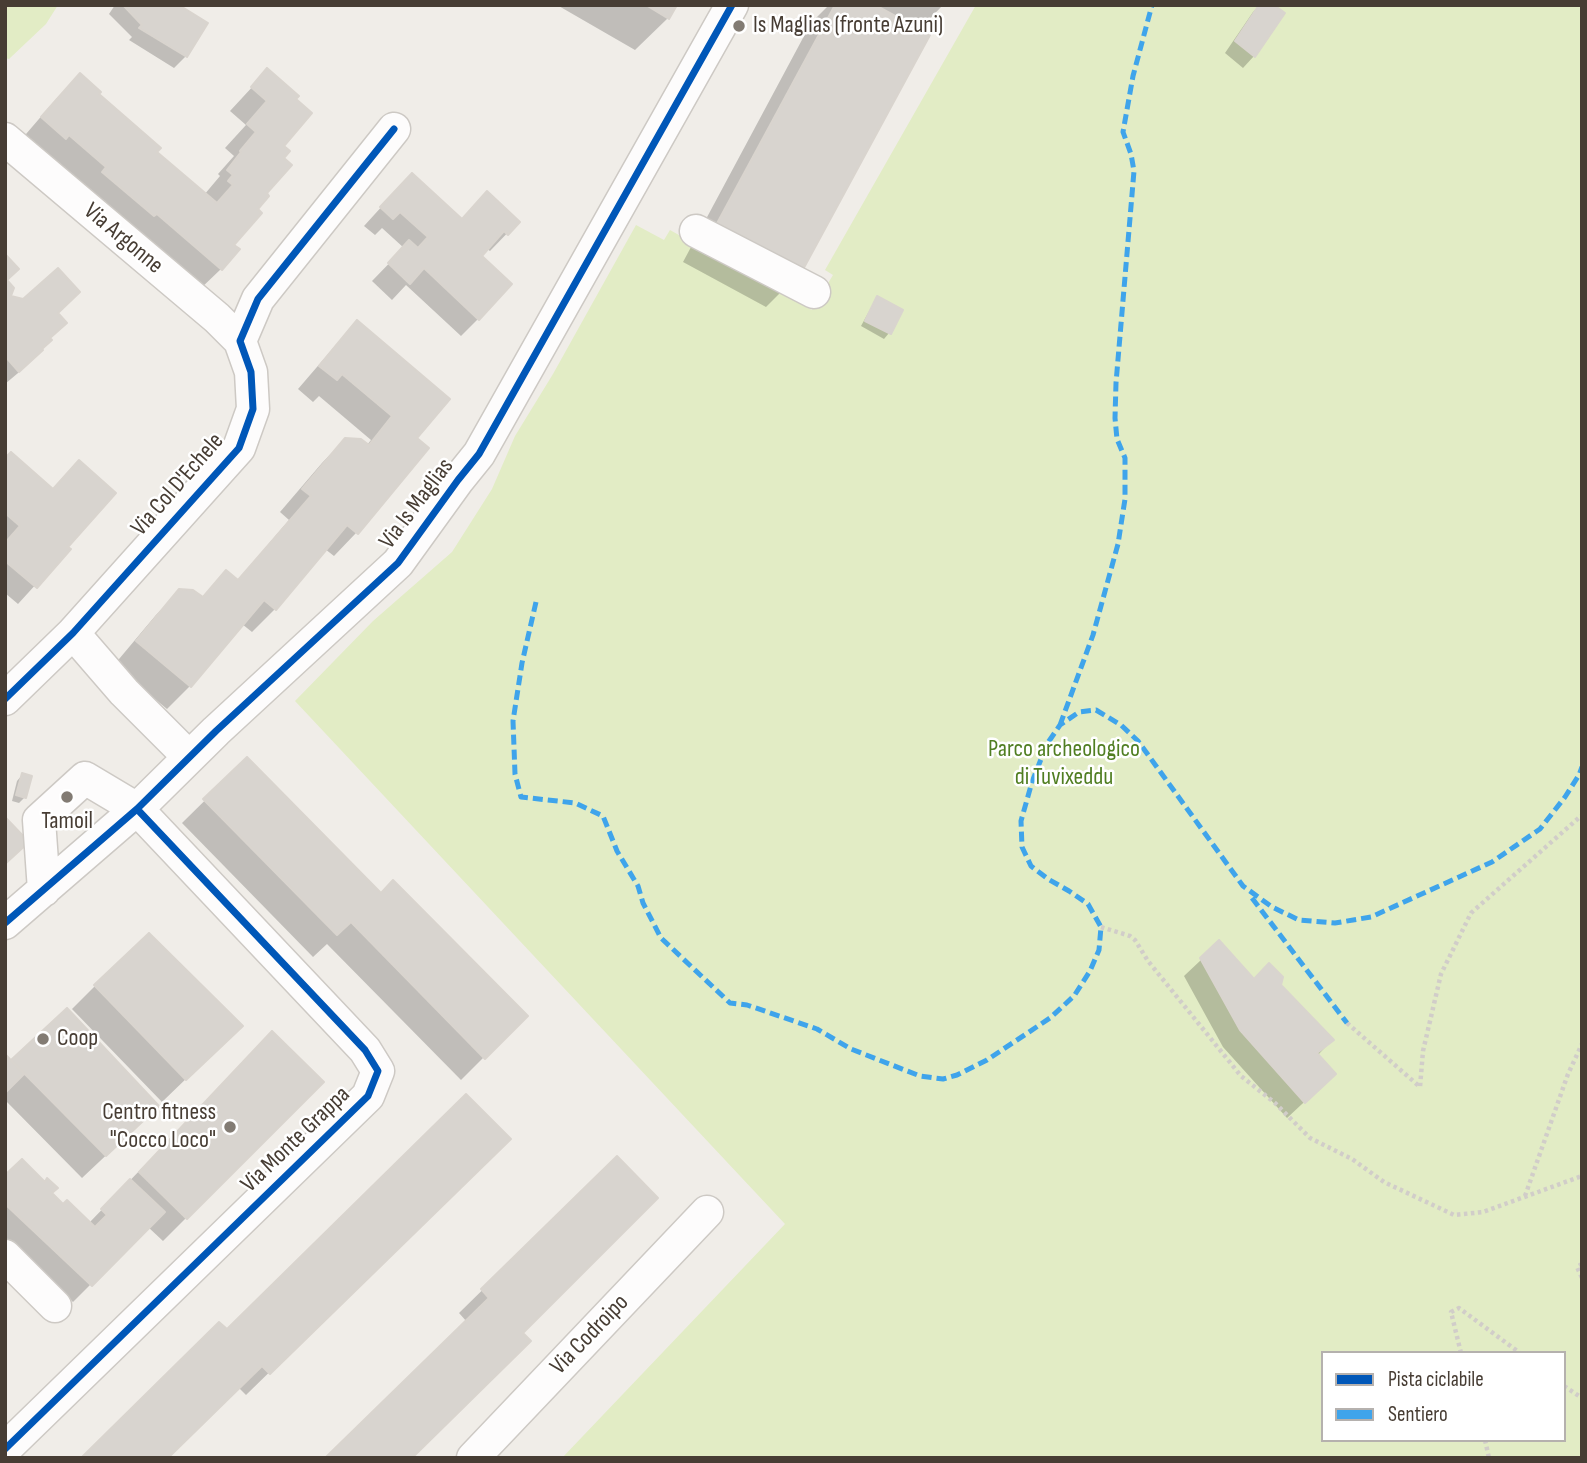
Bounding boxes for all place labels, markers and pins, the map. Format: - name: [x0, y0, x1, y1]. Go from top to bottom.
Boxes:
- place label: Is Maglias (fronte Azuni): [753, 12, 943, 40]
- marker: Is Maglias (fronte Azuni): [731, 18, 747, 34]
- marker: Tamoil: [59, 789, 75, 805]
- place label: Tamoil: [41, 808, 93, 836]
- place label: Coop: [57, 1025, 98, 1053]
- marker: Coop: [35, 1031, 51, 1047]
- place label: Centro fitness "Cocco Loco": [102, 1099, 216, 1155]
- marker: Centro fitness "Cocco Loco": [222, 1119, 238, 1135]

